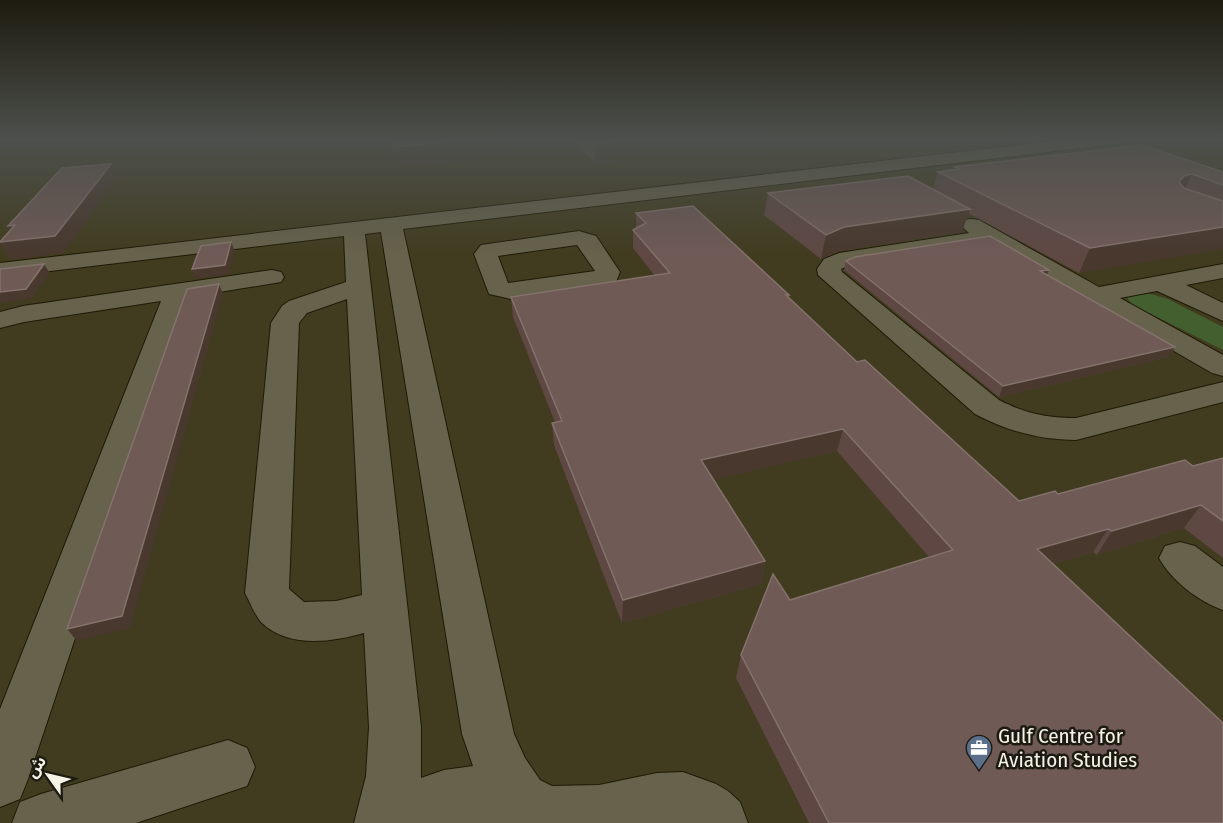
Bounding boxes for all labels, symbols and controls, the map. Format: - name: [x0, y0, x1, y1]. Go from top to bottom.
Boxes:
- place label: Gulf Centre for Aviation Studies: [998, 723, 1137, 773]
- office icon: Gulf Centre for Aviation Studies: [964, 733, 994, 771]
- north arrow: [18, 745, 78, 805]
- text: ش: [22, 752, 50, 781]

